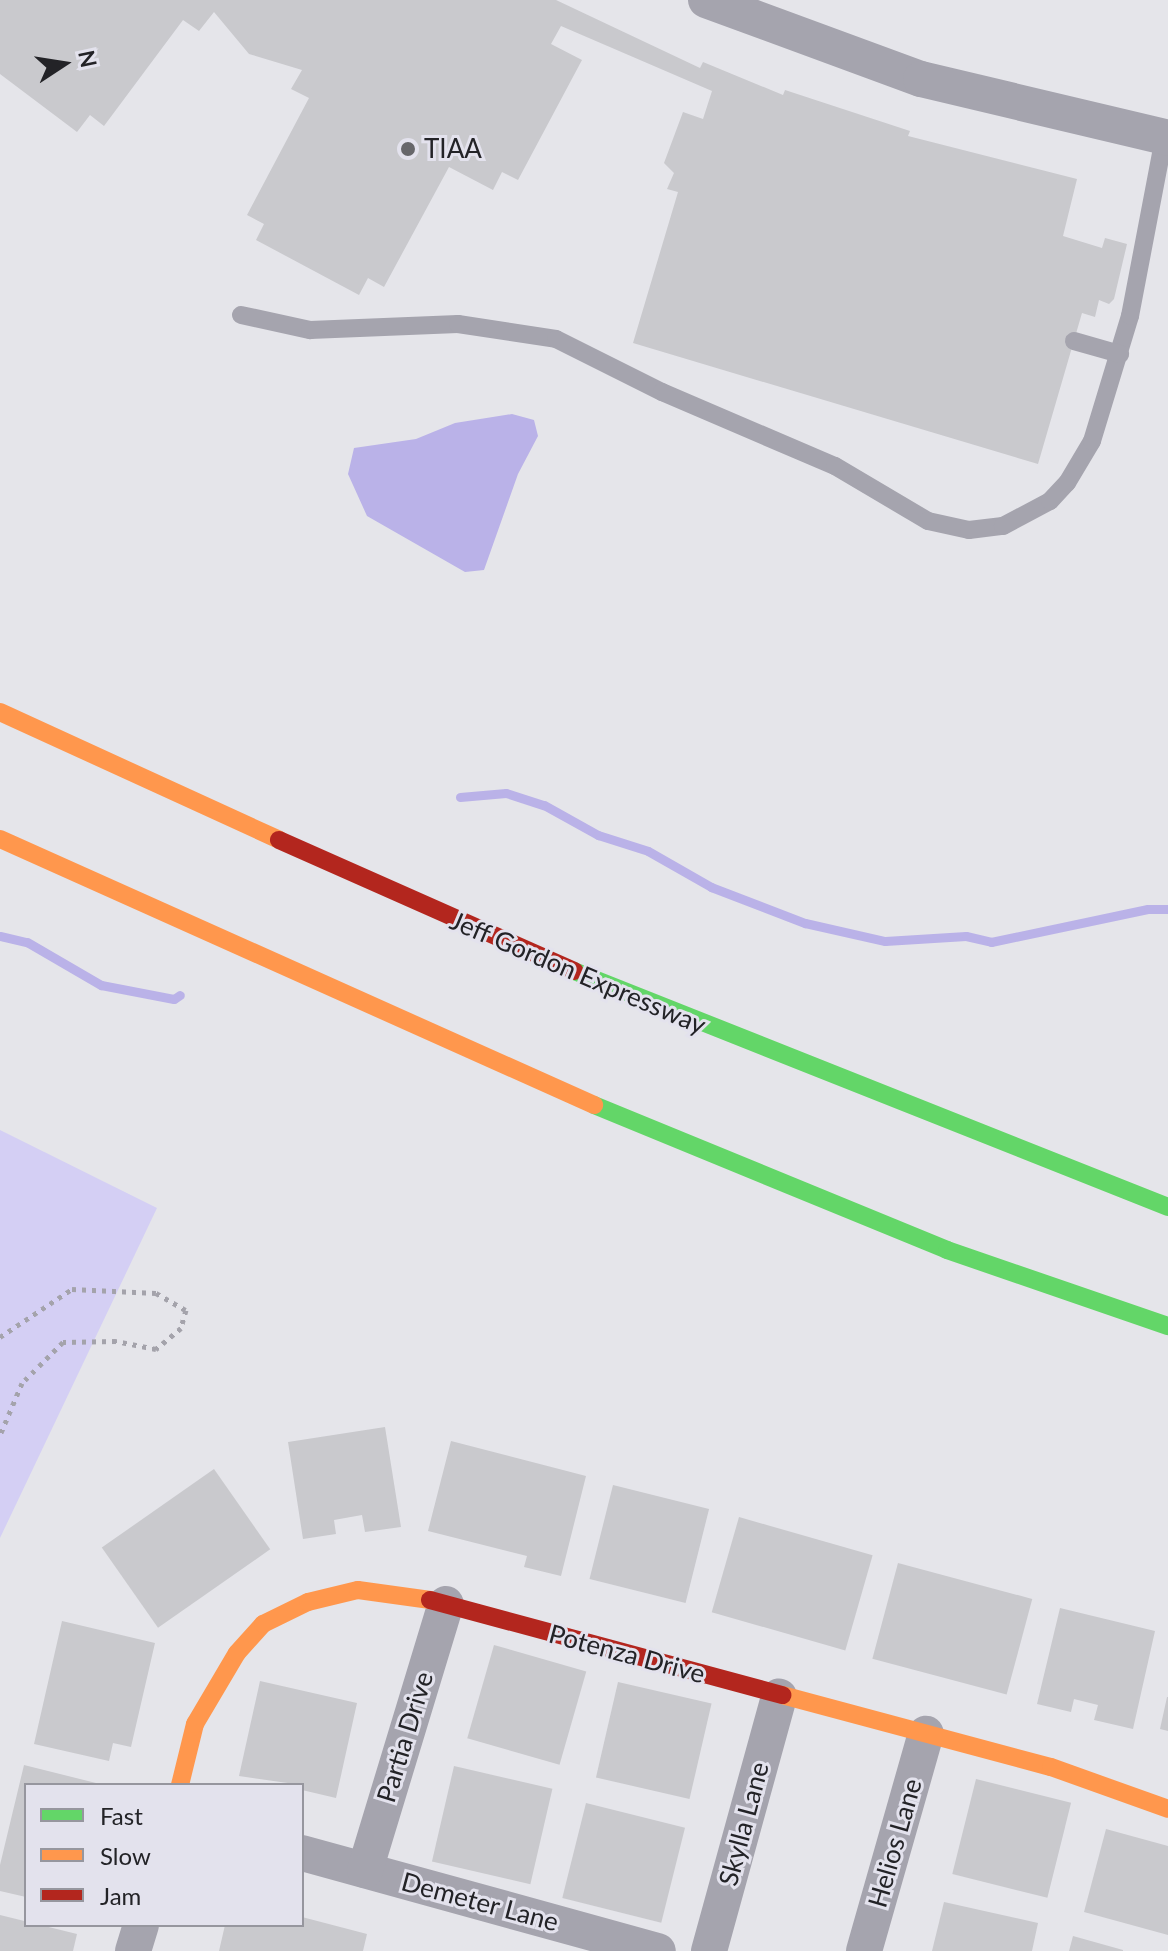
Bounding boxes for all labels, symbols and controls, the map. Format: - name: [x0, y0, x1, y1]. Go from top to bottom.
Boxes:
- north arrow: [24, 24, 104, 104]
- text: N: [73, 48, 103, 70]
- place label: TIAA: [424, 133, 482, 165]
- marker: TIAA: [399, 140, 417, 158]
- street label: Jeff Gordon Expressway: [445, 905, 711, 1041]
- street label: Potenza Drive: [546, 1618, 708, 1690]
- street label: Partia Drive: [370, 1668, 440, 1806]
- street label: Skylla Lane: [713, 1759, 775, 1889]
- street label: Helios Lane: [862, 1775, 928, 1911]
- legend: [24, 1783, 304, 1927]
- text: Fast: [100, 1801, 143, 1830]
- text: Slow: [100, 1841, 151, 1870]
- street label: Demeter Lane: [398, 1866, 562, 1938]
- text: Jam: [100, 1881, 141, 1910]

